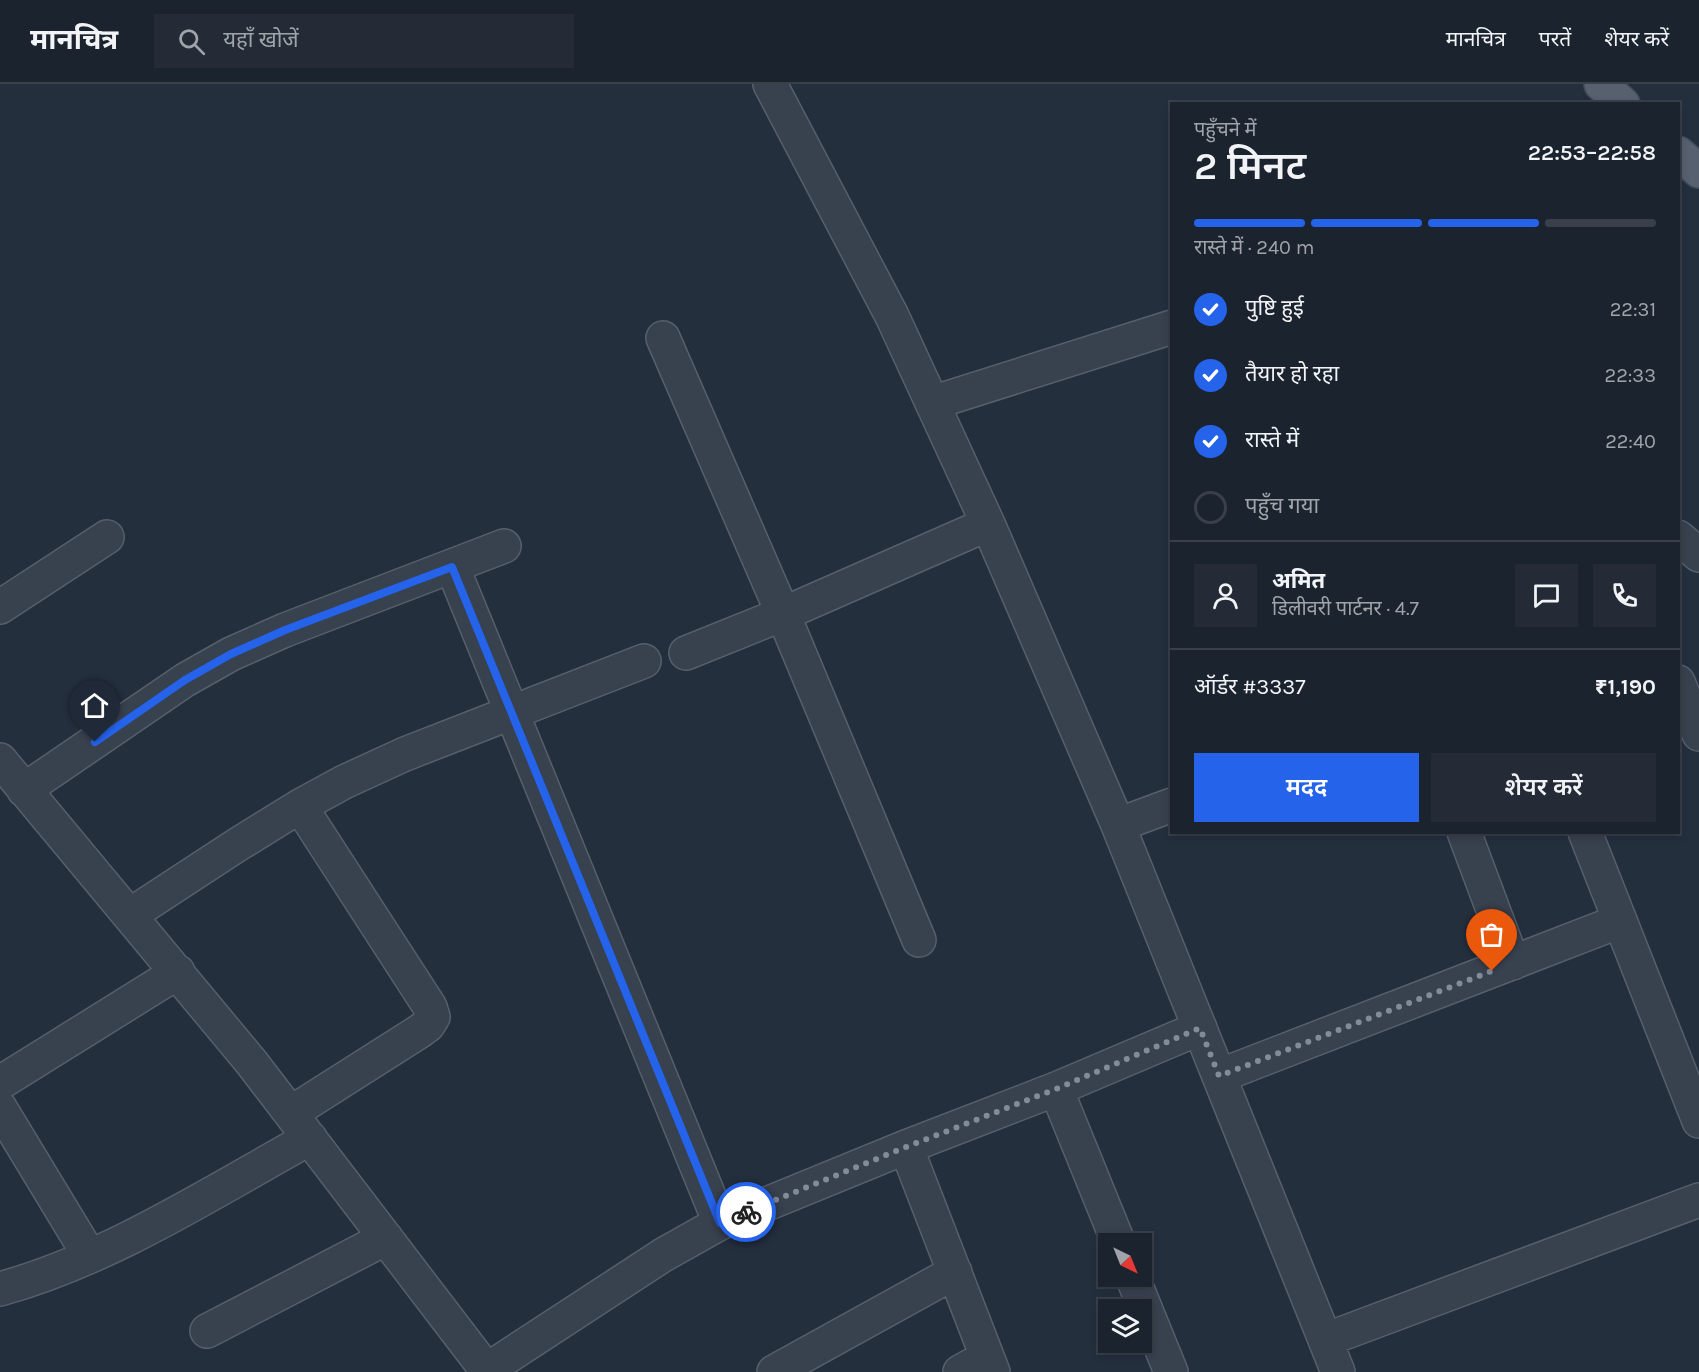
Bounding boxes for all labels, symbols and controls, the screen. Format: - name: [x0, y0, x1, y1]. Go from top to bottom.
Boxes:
- search box: [154, 14, 574, 68]
- text: मानचित्र: [30, 23, 118, 56]
- icon: search: [175, 25, 208, 58]
- text: यहाँ खोजें: [223, 27, 299, 53]
- text: मानचित्र: [1446, 27, 1506, 51]
- text: परतें: [1539, 27, 1571, 51]
- text: शेयर करें: [1604, 27, 1669, 51]
- text: पहुँचने में: [1194, 118, 1257, 141]
- text: 22:53–22:58: [1528, 140, 1656, 166]
- text: 2 मिनट: [1194, 143, 1306, 189]
- text: रास्ते में · 240 m: [1194, 236, 1314, 259]
- icon: check: [1194, 293, 1227, 326]
- text: पुष्टि हुई: [1245, 295, 1304, 321]
- text: 22:31: [1610, 298, 1656, 321]
- icon: check: [1194, 359, 1227, 392]
- text: तैयार हो रहा: [1245, 361, 1339, 387]
- text: 22:33: [1605, 364, 1656, 387]
- icon: check: [1194, 425, 1227, 458]
- text: रास्ते में: [1245, 427, 1299, 453]
- text: 22:40: [1605, 430, 1656, 453]
- text: पहुँच गया: [1245, 493, 1319, 519]
- button: person: [1194, 564, 1257, 627]
- button: chat: [1515, 564, 1578, 627]
- button: phone: [1593, 564, 1656, 627]
- text: अमित: [1272, 568, 1325, 594]
- text: डिलीवरी पार्टनर · 4.7: [1272, 597, 1419, 620]
- text: ऑर्डर #3337: [1194, 674, 1306, 700]
- text: ₹1,190: [1595, 674, 1656, 700]
- pin: [69, 680, 120, 742]
- icon: home: [78, 689, 111, 722]
- button: मदद: [1194, 753, 1419, 822]
- button: शेयर करें: [1431, 753, 1656, 822]
- pin: [1466, 909, 1517, 971]
- icon: bag: [1475, 918, 1508, 951]
- courier: [716, 1182, 776, 1242]
- icon: bike: [730, 1196, 763, 1229]
- north arrow: [1098, 1233, 1152, 1287]
- map controls: [1098, 1233, 1152, 1353]
- button: layers: [1098, 1299, 1152, 1353]

